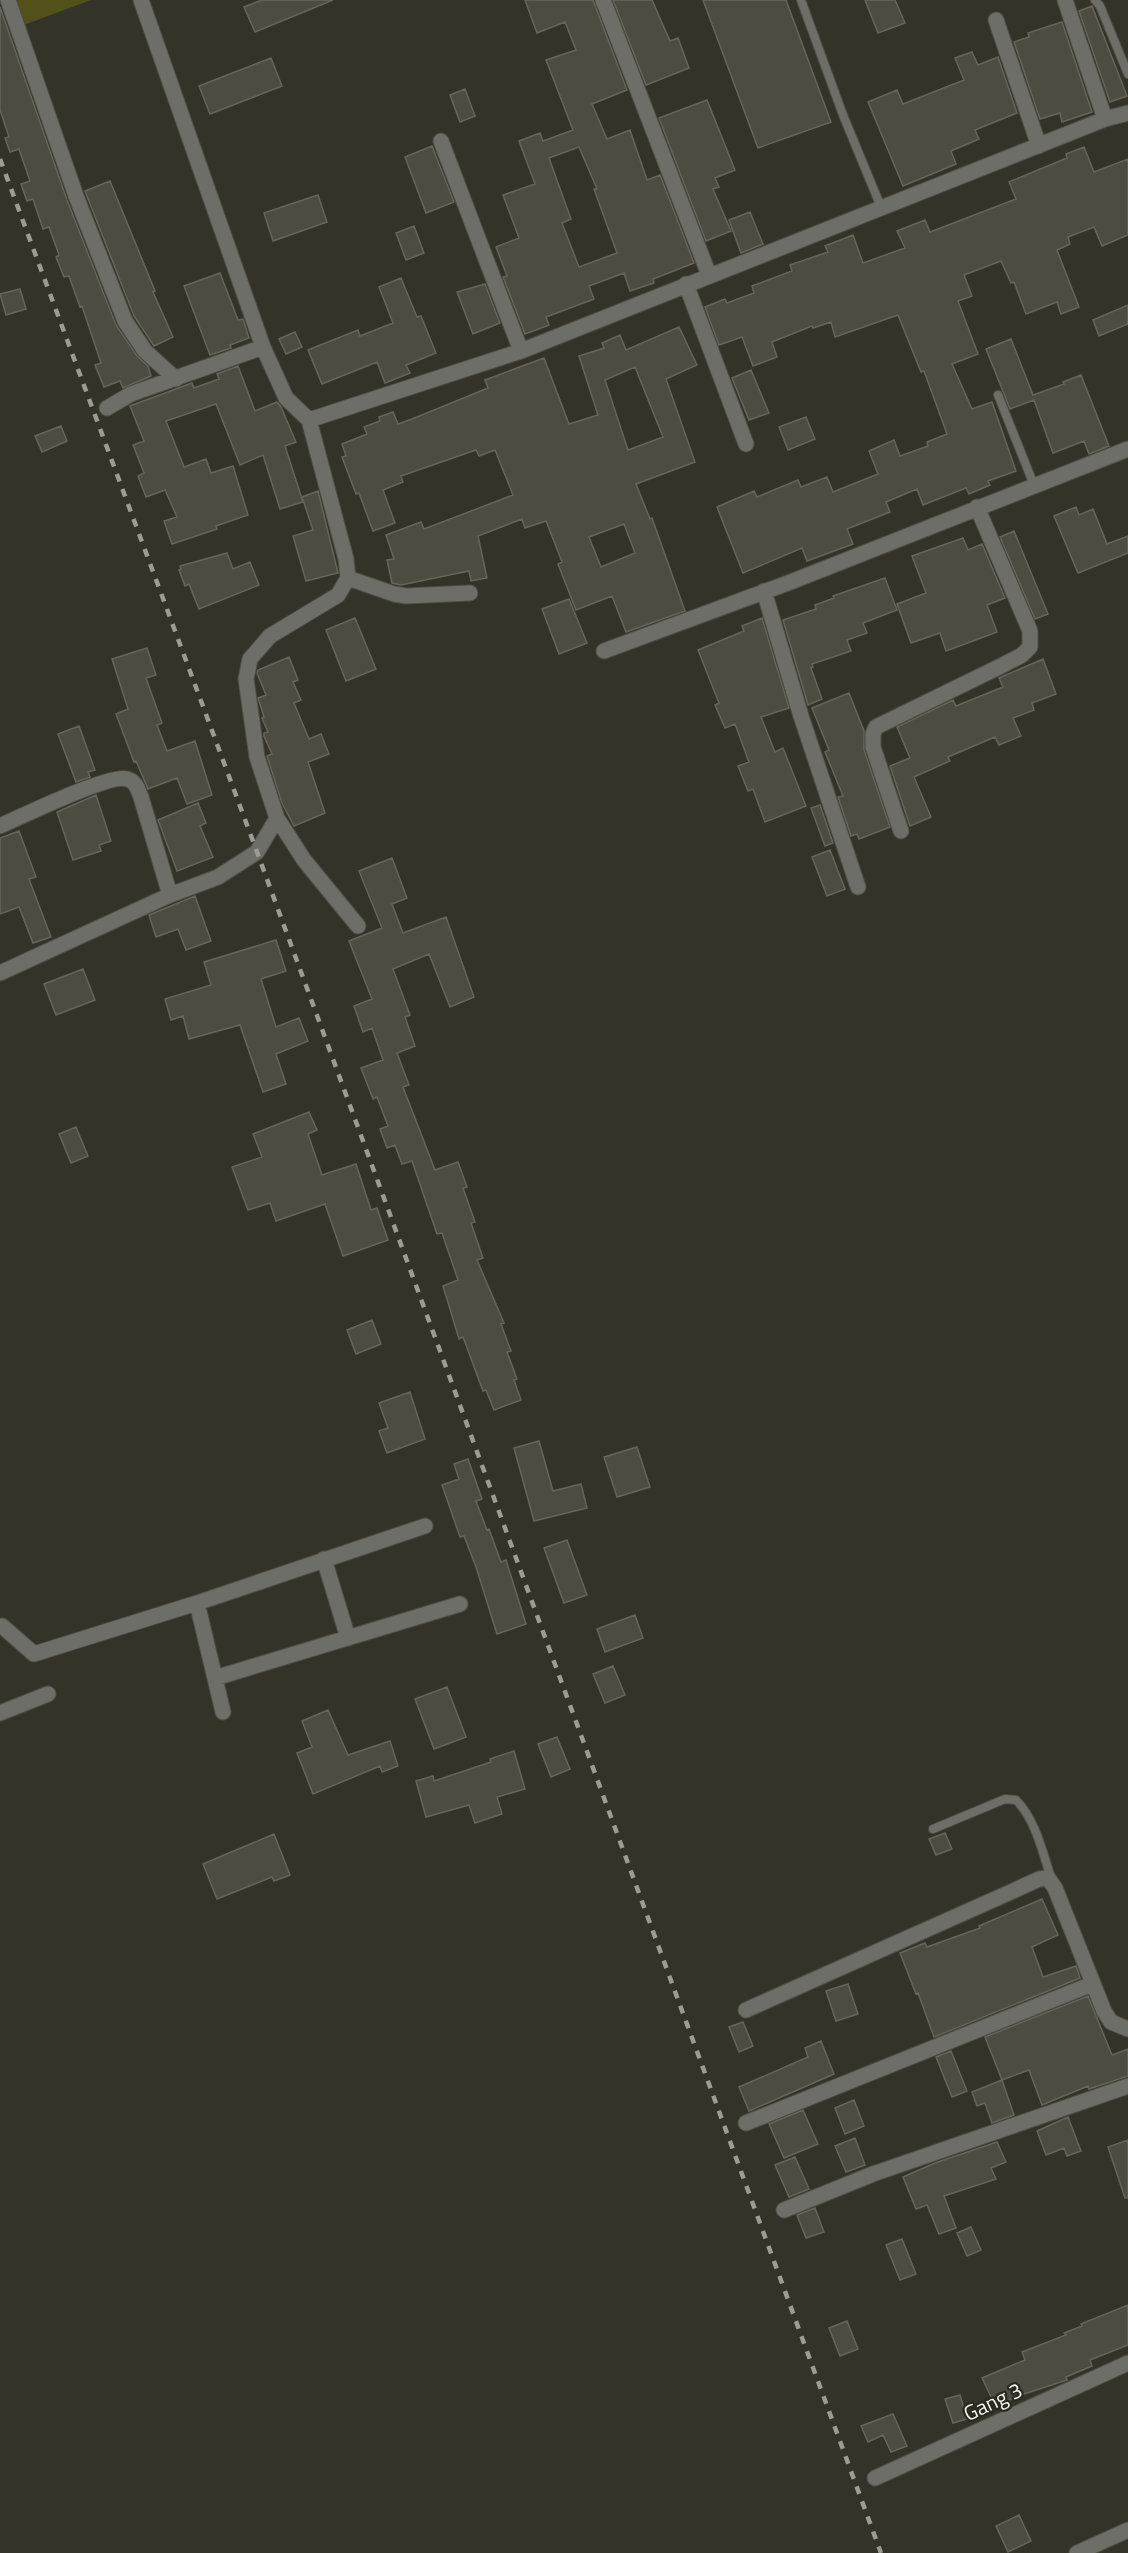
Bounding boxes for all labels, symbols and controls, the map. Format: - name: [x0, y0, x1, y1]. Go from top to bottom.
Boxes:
- street label: Gang 3: [958, 2374, 1027, 2429]

